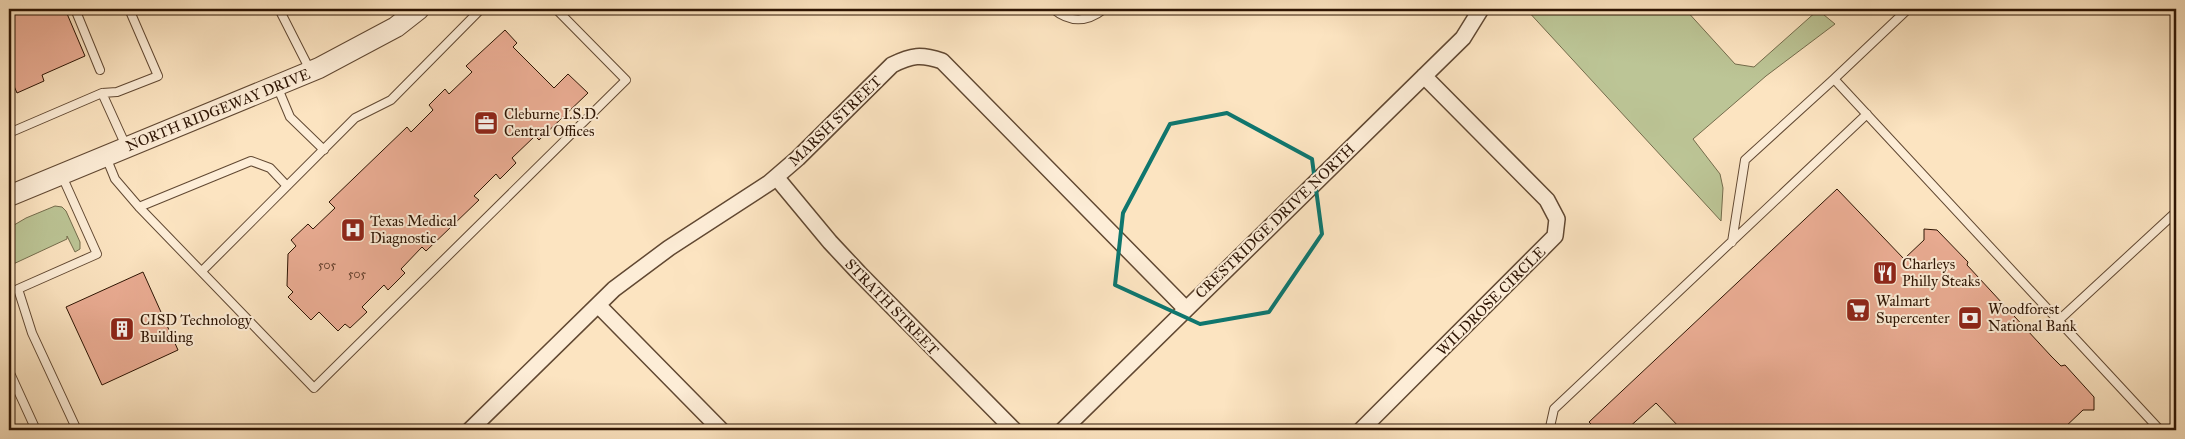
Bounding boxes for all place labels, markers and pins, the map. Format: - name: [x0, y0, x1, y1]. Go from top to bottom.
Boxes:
- place label: Cleburne I.S.D. Central Offices: [504, 105, 599, 140]
- office icon: Cleburne I.S.D. Central Offices: [473, 110, 499, 136]
- place label: Texas Medical Diagnostic: [370, 212, 458, 247]
- hospital icon: Texas Medical Diagnostic: [340, 217, 366, 243]
- place label: Charleys Philly Steaks: [1902, 255, 1980, 290]
- restaurant icon: Charleys Philly Steaks: [1872, 260, 1898, 286]
- place label: Walmart Supercenter: [1876, 292, 1950, 327]
- supermarket icon: Walmart Supercenter: [1845, 297, 1871, 323]
- place label: Woodforest National Bank: [1988, 300, 2077, 335]
- bank icon: Woodforest National Bank: [1957, 305, 1983, 331]
- place label: CISD Technology Building: [140, 311, 253, 346]
- building icon: CISD Technology Building: [109, 316, 135, 342]

